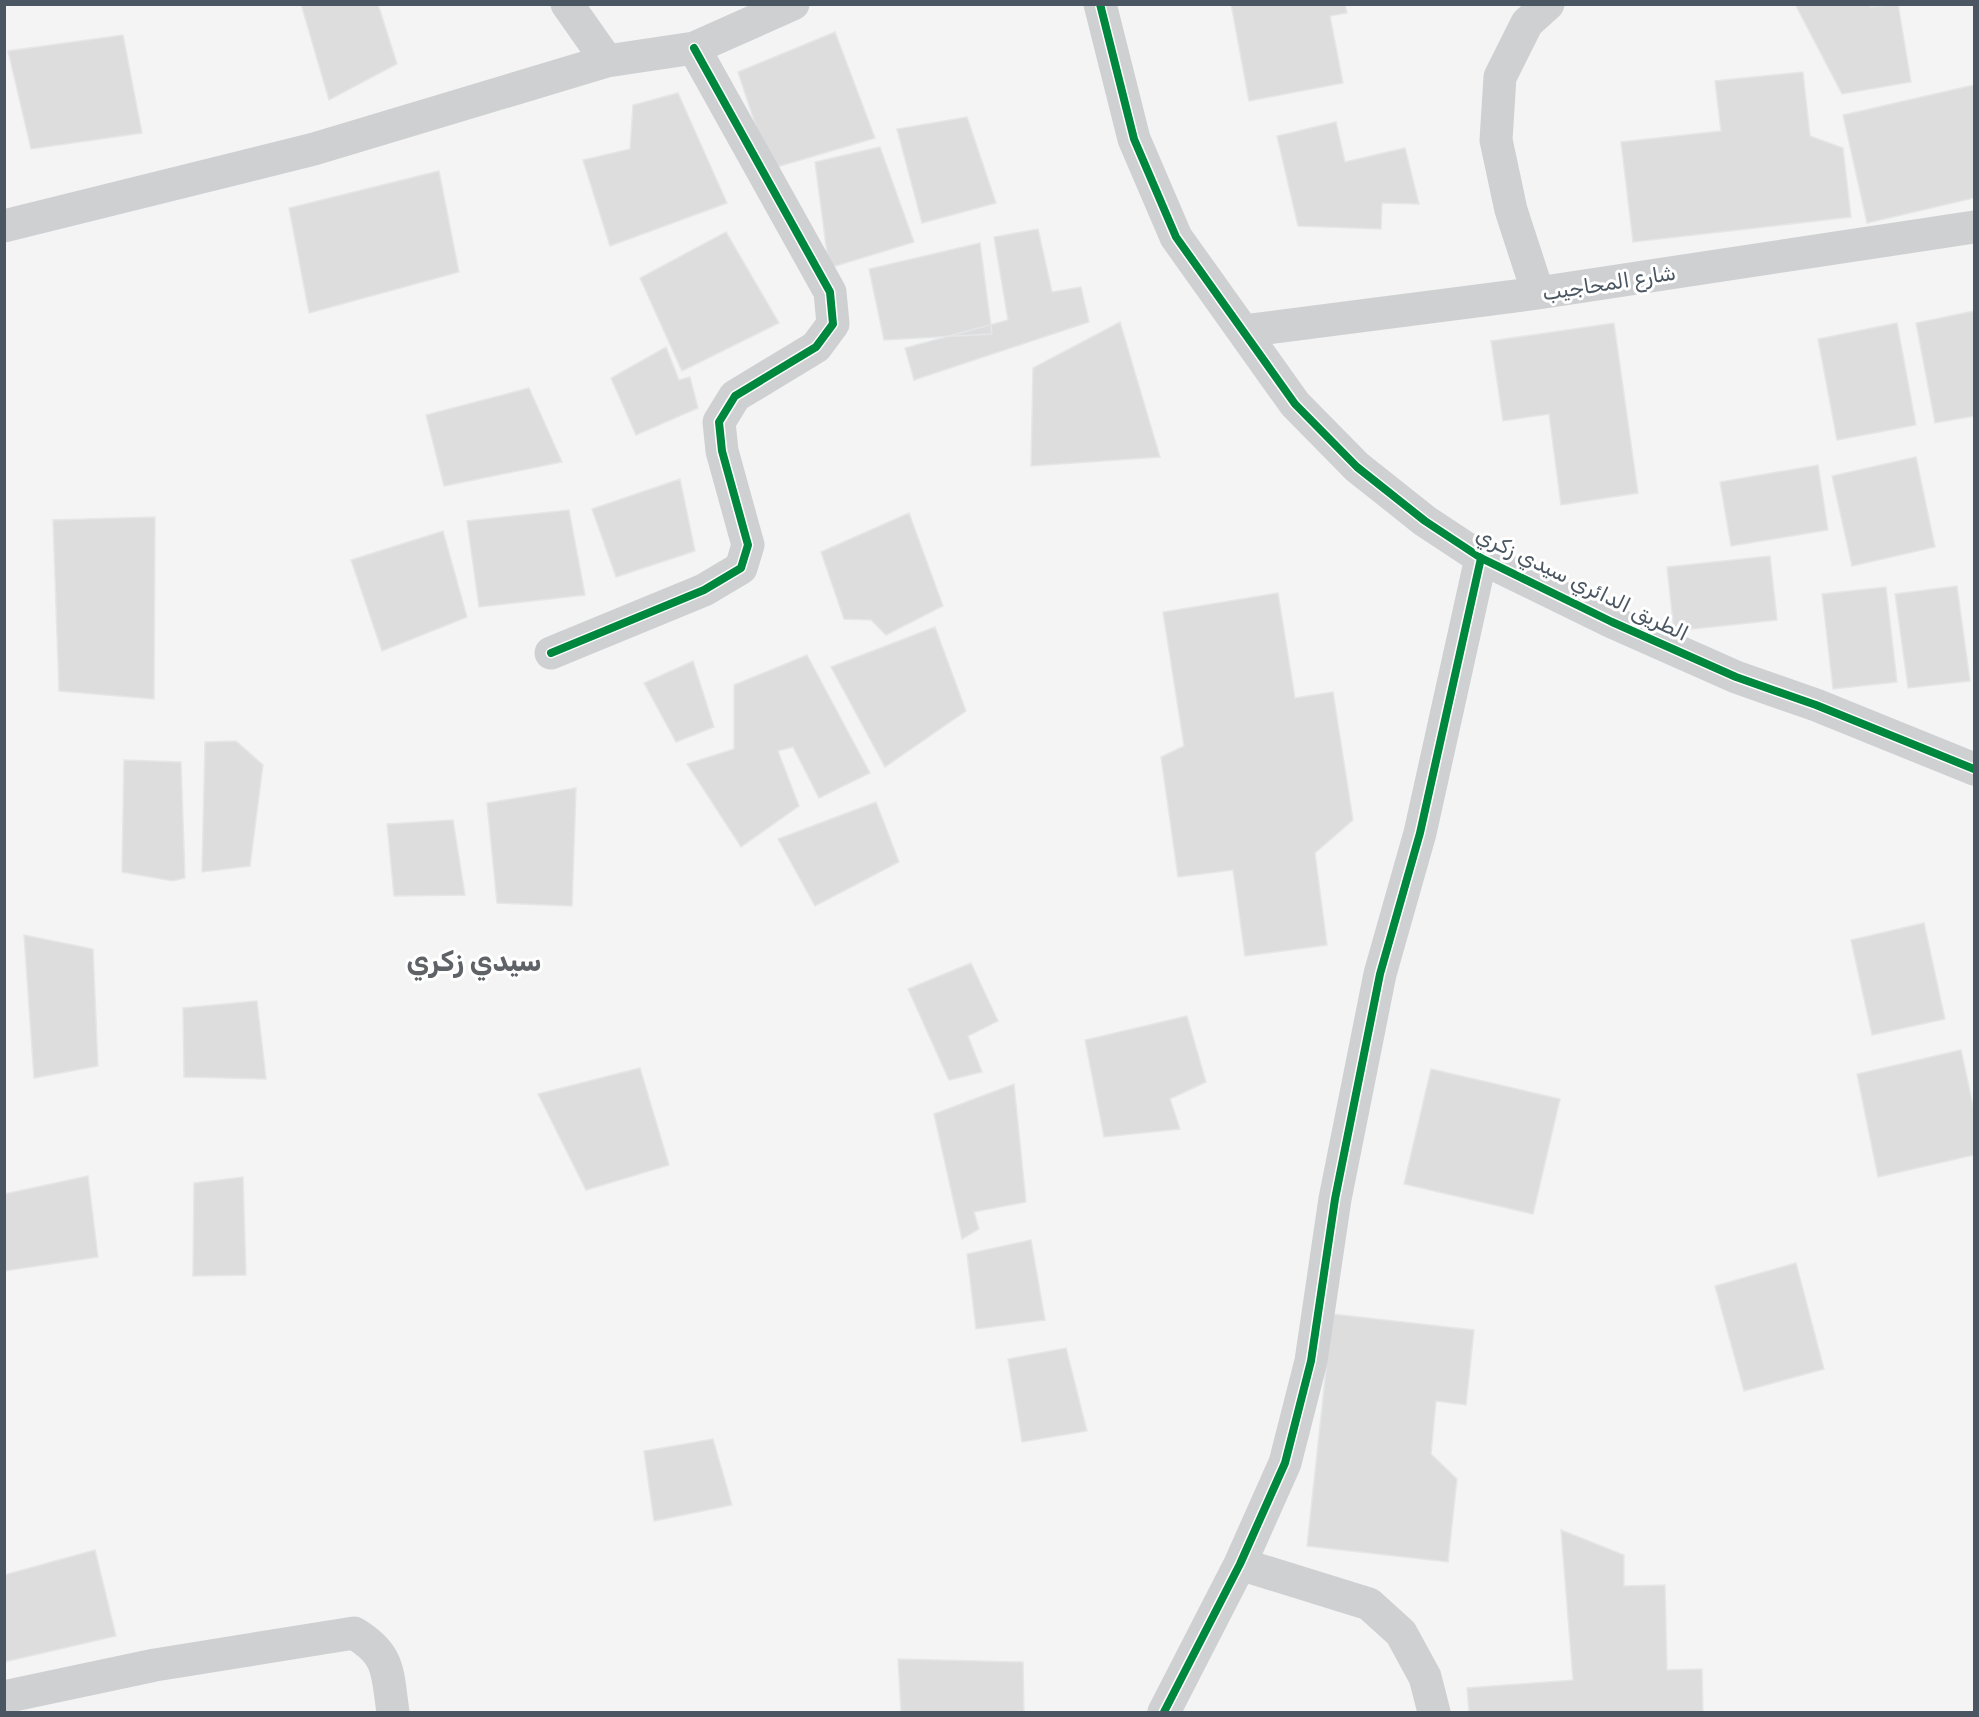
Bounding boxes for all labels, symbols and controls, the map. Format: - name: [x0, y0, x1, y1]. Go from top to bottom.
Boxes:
- street label: شارع المحاجيب: [1540, 260, 1678, 307]
- street label: الطريق الدائري سيدي زكري: [1471, 521, 1692, 648]
- district label: سيدي زكري: [406, 946, 542, 981]

